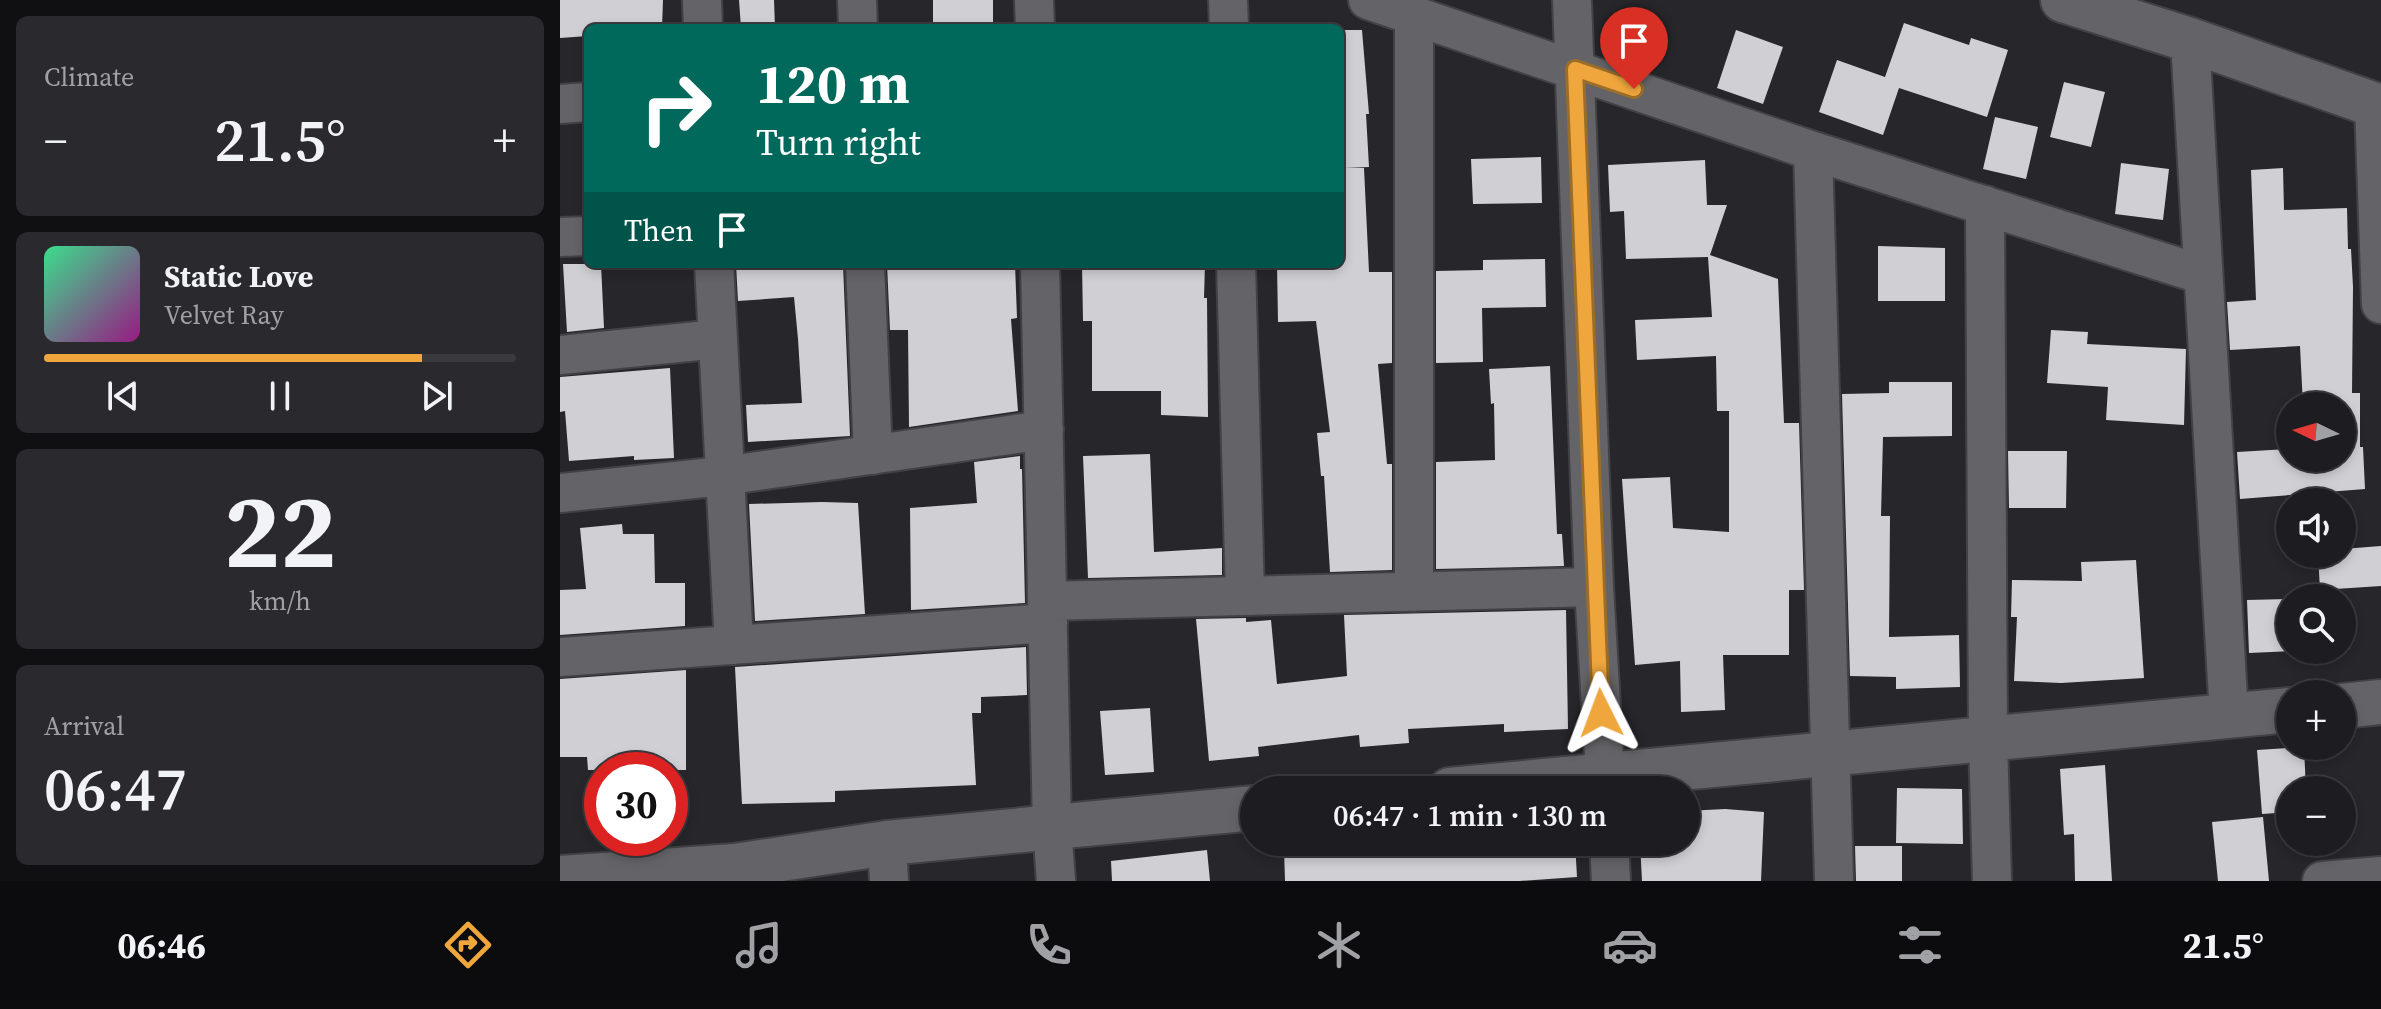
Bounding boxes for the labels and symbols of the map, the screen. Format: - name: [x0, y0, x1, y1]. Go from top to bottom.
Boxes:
- pin: [1600, 7, 1668, 89]
- north arrow: [2276, 392, 2356, 472]
- position arrow: [1559, 671, 1643, 755]
- speed limit sign: 30: [584, 752, 688, 856]

